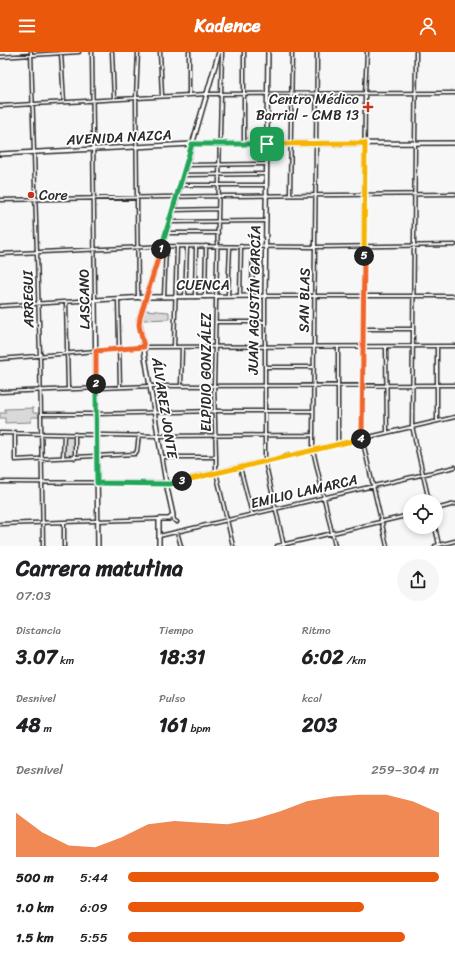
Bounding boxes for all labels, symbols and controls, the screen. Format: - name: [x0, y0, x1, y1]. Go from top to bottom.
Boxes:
- text: Kadence: [194, 10, 261, 42]
- icon: menu: [16, 15, 38, 37]
- icon: person: [417, 15, 439, 37]
- place label: Centro Médico Barrial - CMB 13: [256, 87, 359, 128]
- marker: Centro Médico Barrial - CMB 13: [362, 101, 374, 113]
- street label: AVENIDA NAZCA: [65, 122, 172, 153]
- pin: [250, 127, 284, 161]
- icon: arrive: [256, 133, 278, 155]
- place label: Core: [39, 183, 68, 208]
- marker: Core: [26, 190, 36, 200]
- street label: JUAN AGUSTÍN GARCÍA: [241, 225, 268, 376]
- pin: 1: [151, 239, 171, 259]
- text: 1: [159, 239, 163, 258]
- pin: 5: [354, 246, 374, 266]
- text: 5: [361, 246, 367, 265]
- street label: SAN BLAS: [291, 267, 318, 333]
- street label: LASCANO: [71, 268, 98, 330]
- street label: ARREGUI: [15, 269, 42, 329]
- street label: CUENCA: [176, 273, 230, 298]
- street label: ELPIDIO GONZÁLEZ: [194, 312, 219, 432]
- street label: ÁLVAREZ JONTE: [144, 355, 185, 462]
- pin: 2: [86, 374, 106, 394]
- text: 2: [93, 374, 99, 393]
- pin: 4: [351, 429, 371, 449]
- text: 4: [358, 429, 364, 448]
- street label: EMILIO LAMARCA: [248, 467, 360, 516]
- pin: 3: [172, 471, 192, 491]
- text: 3: [179, 471, 185, 490]
- map controls: [403, 494, 443, 534]
- button: locate: [403, 494, 443, 534]
- text: Carrera matutina: [16, 549, 183, 588]
- button: share: [397, 559, 439, 601]
- text: 07:03: [16, 584, 51, 607]
- text: Distancia: [16, 621, 61, 640]
- text: Tiempo: [159, 621, 194, 640]
- text: Ritmo: [302, 621, 331, 640]
- text: 3.07: [16, 640, 57, 675]
- text: 18:31: [159, 640, 205, 675]
- text: 6:02: [302, 640, 344, 675]
- text: km: [57, 651, 74, 670]
- text: /km: [344, 651, 366, 670]
- text: Desnivel: [16, 689, 56, 708]
- text: Pulso: [159, 689, 185, 708]
- text: kcal: [302, 689, 322, 708]
- text: 48: [16, 708, 41, 743]
- text: 161: [159, 708, 188, 743]
- text: 203: [302, 708, 337, 743]
- text: m: [41, 719, 52, 738]
- text: bpm: [188, 719, 211, 738]
- text: Desnivel: [16, 758, 63, 781]
- text: 259–304 m: [371, 758, 439, 781]
- text: 500 m: [16, 866, 54, 889]
- text: 5:44: [80, 866, 108, 889]
- text: 1.0 km: [16, 896, 54, 919]
- text: 6:09: [80, 896, 108, 919]
- text: 1.5 km: [16, 926, 54, 949]
- text: 5:55: [80, 926, 108, 949]

